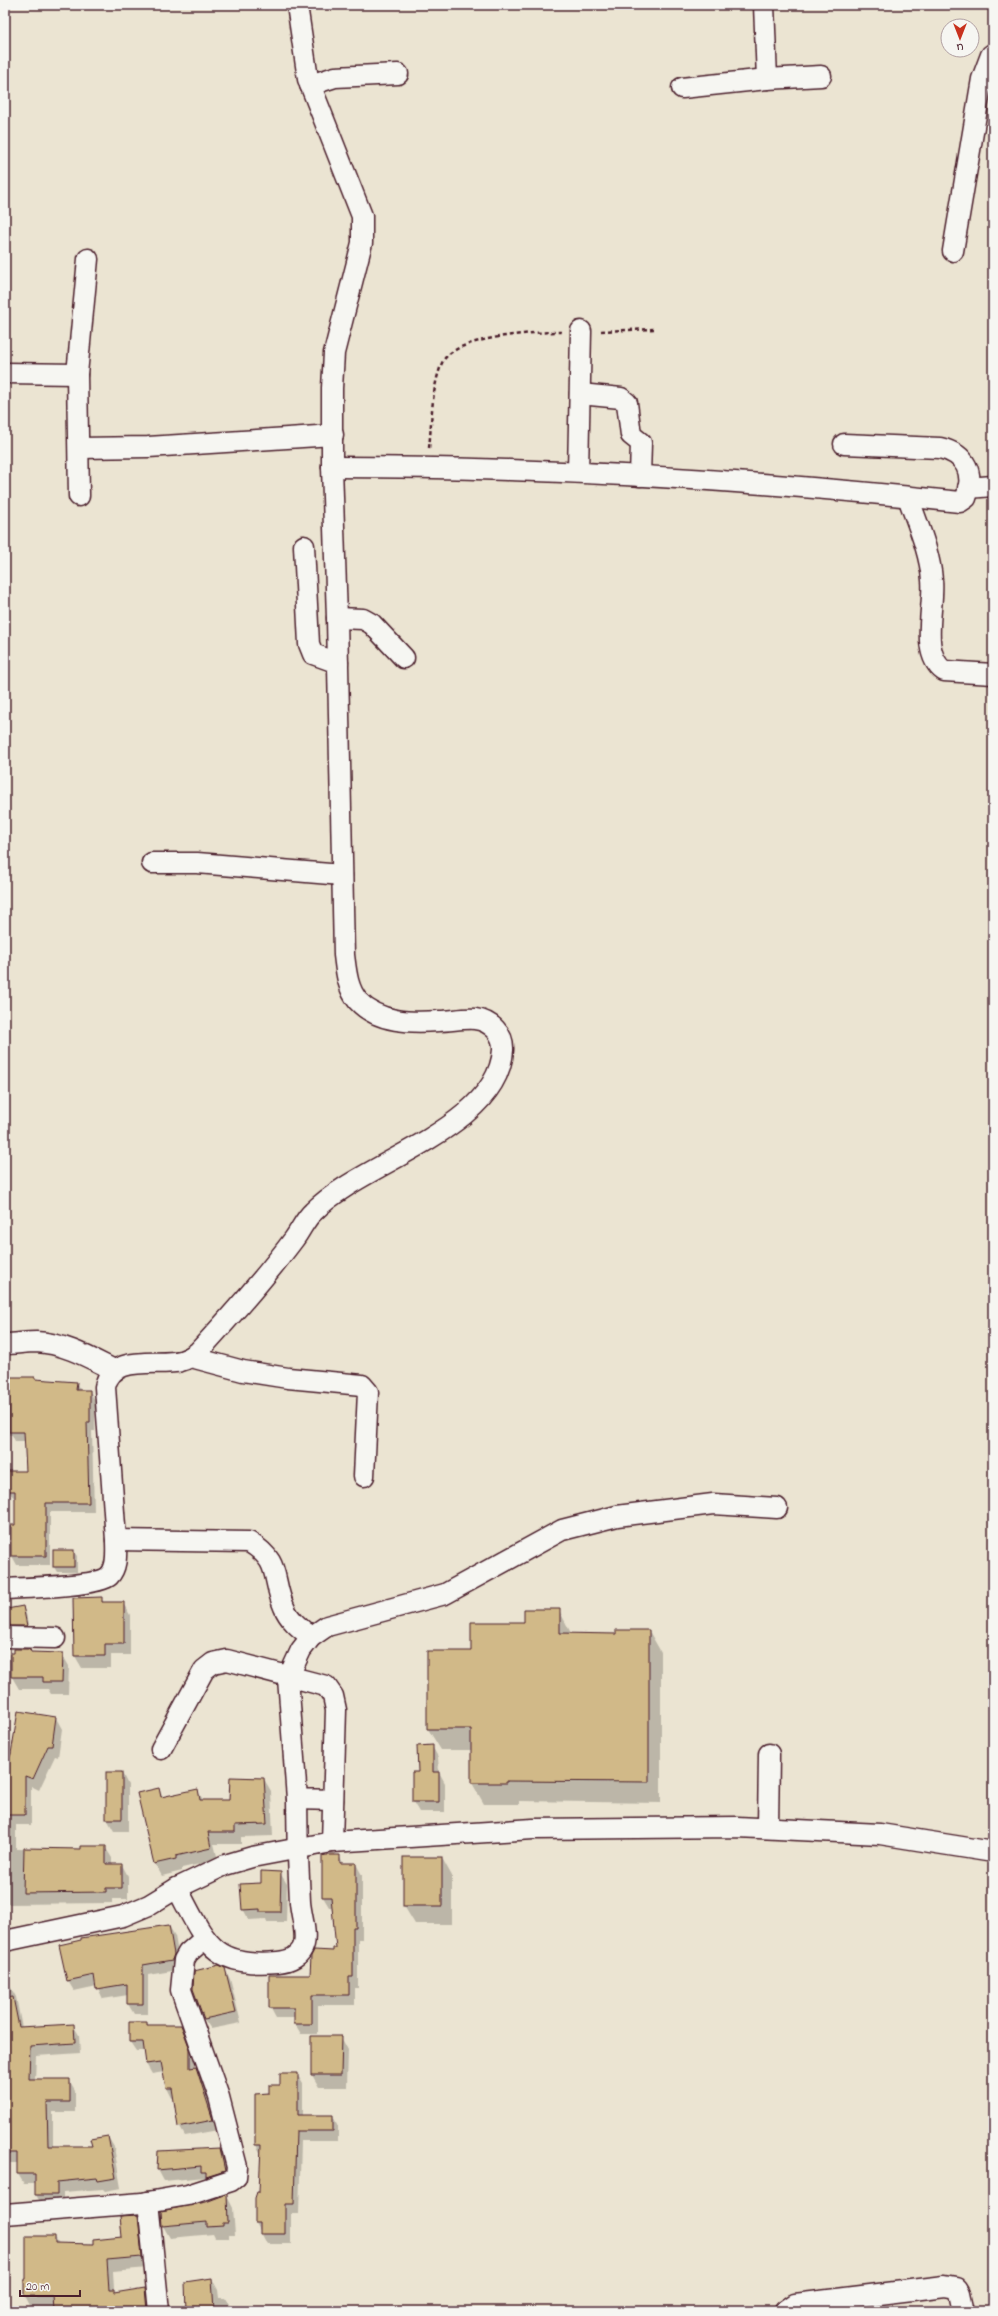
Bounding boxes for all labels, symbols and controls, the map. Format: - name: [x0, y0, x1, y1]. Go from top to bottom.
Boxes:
- north arrow: [940, 18, 980, 58]
- text: U: [956, 39, 963, 55]
- scale bar: [20, 2272, 80, 2298]
- text: 20 m: [26, 2278, 49, 2296]

